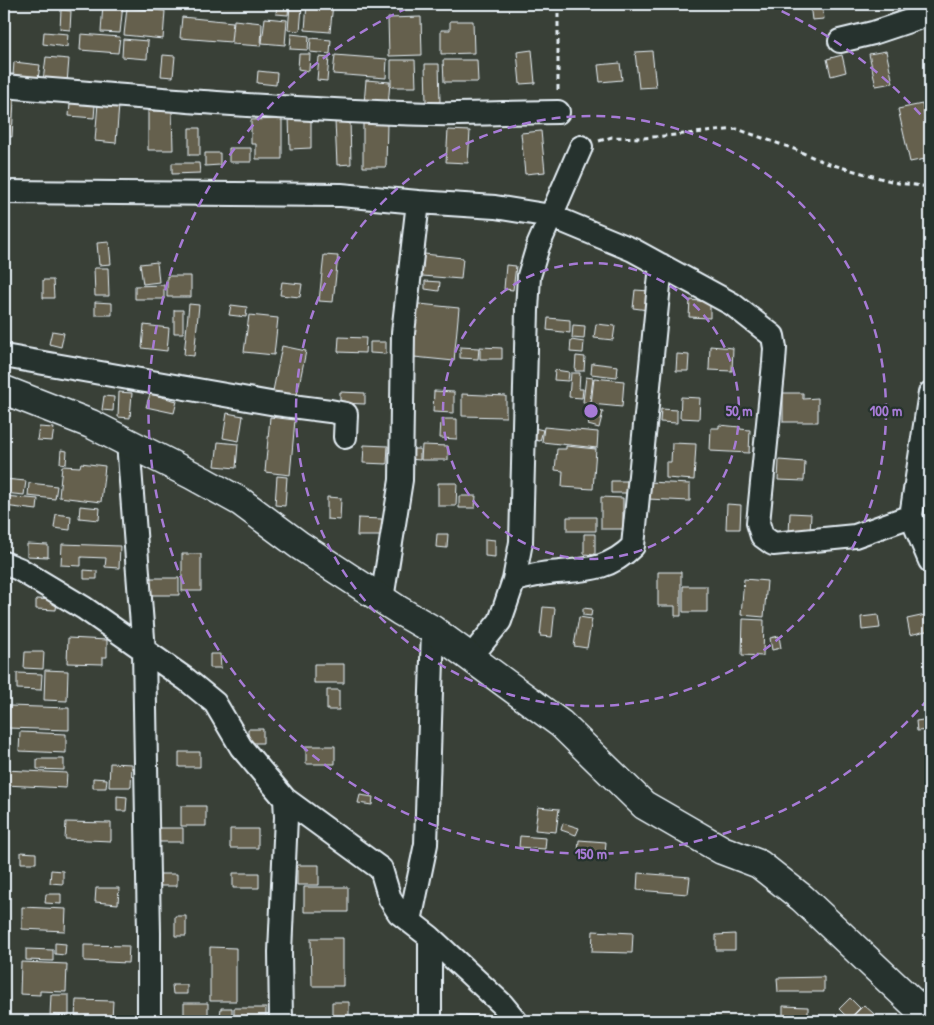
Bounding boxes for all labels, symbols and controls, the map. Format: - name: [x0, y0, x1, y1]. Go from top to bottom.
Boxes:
- text: 50 m: [726, 400, 752, 421]
- text: 100 m: [870, 400, 902, 421]
- centre of rings: [582, 402, 600, 420]
- text: 150 m: [575, 843, 607, 864]

